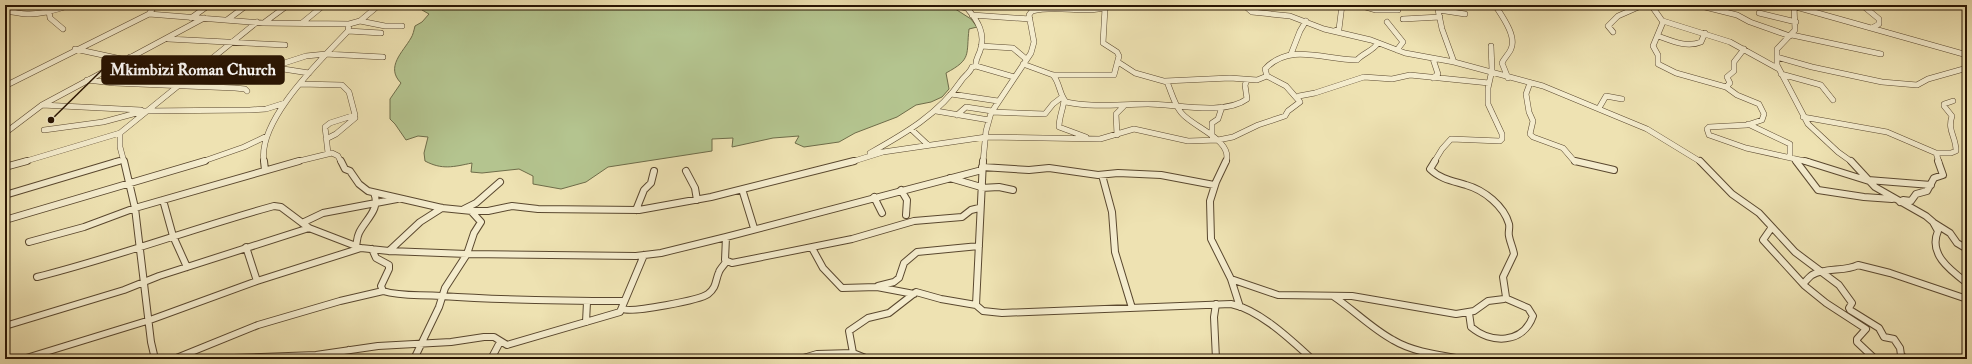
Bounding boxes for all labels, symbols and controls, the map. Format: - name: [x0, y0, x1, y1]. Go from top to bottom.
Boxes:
- callout: Mkimbizi Roman Church: [102, 56, 284, 84]
- text: Mkimbizi Roman Church: [109, 60, 276, 80]

